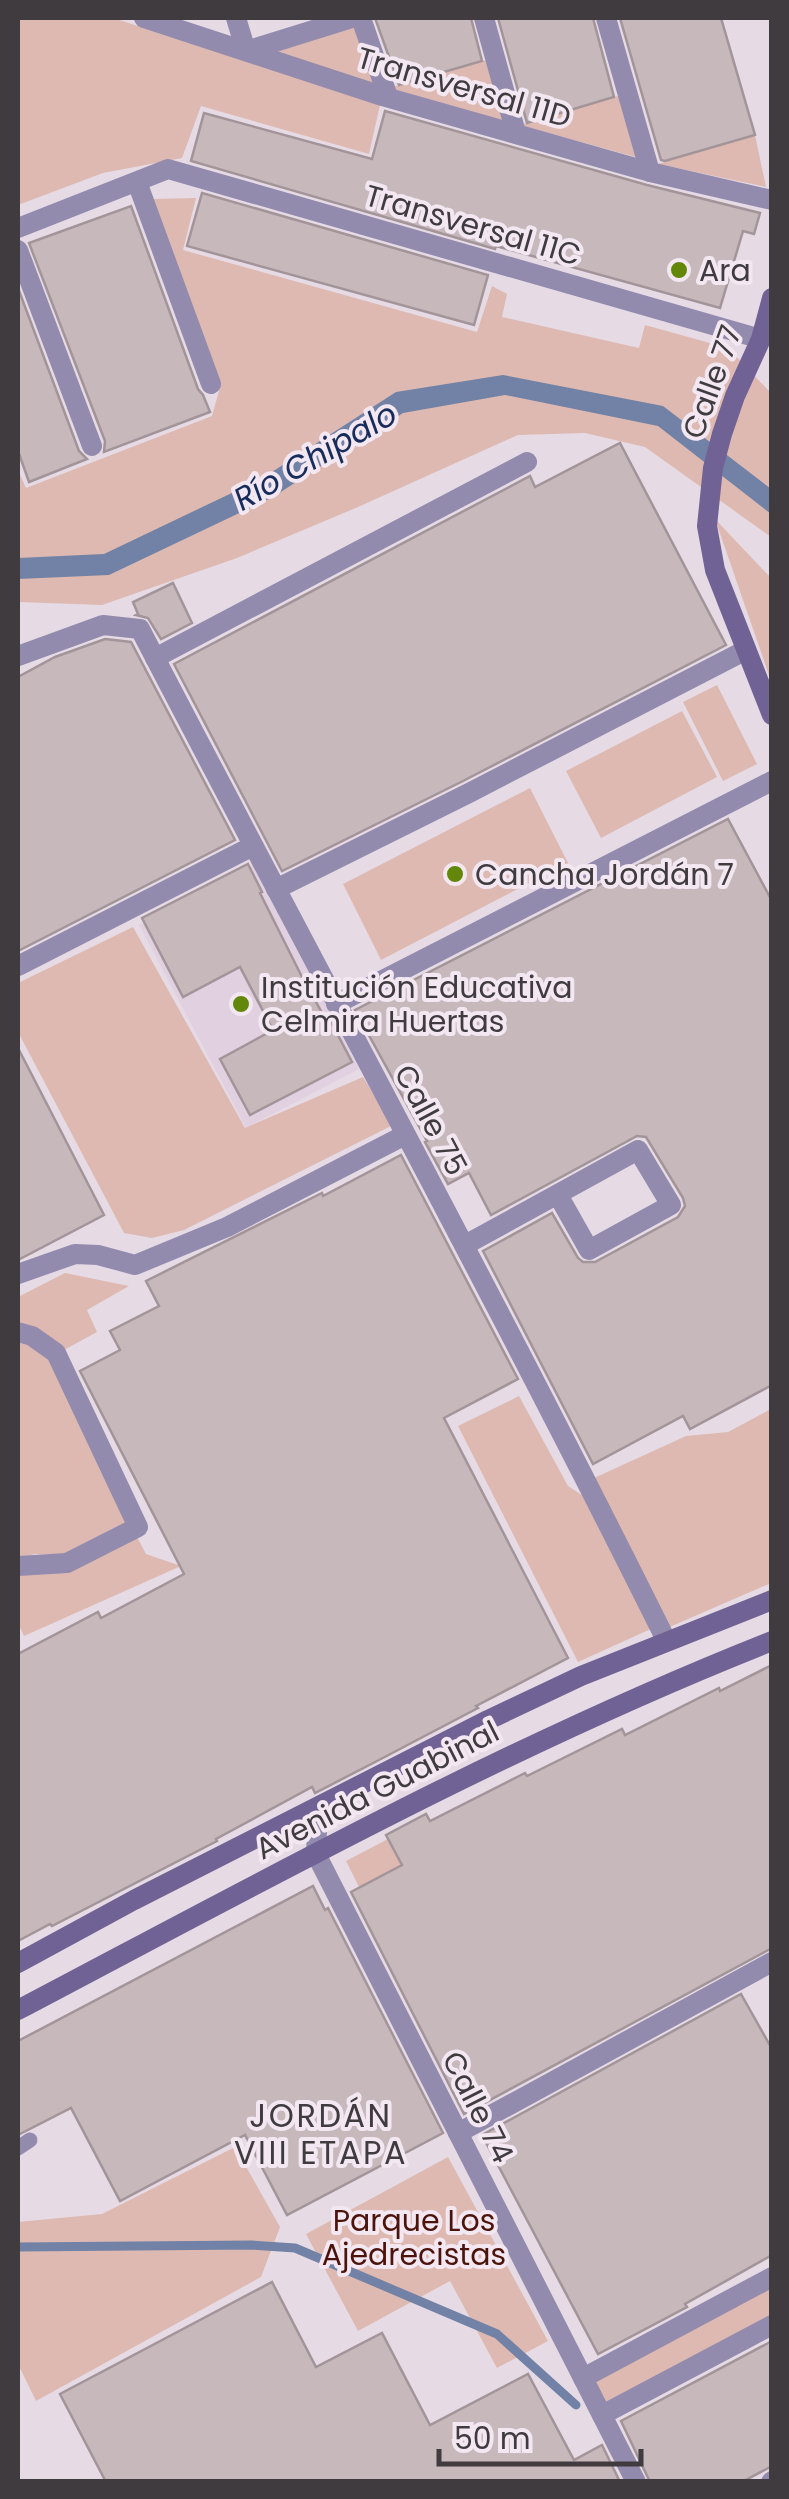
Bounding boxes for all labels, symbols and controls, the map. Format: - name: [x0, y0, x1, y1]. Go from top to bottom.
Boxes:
- street label: Transversal 11D: [352, 36, 576, 138]
- street label: Transversal 11C: [360, 174, 586, 276]
- place label: Ara: [699, 249, 751, 292]
- marker: Ara: [668, 259, 690, 281]
- street label: Calle 77: [672, 319, 752, 445]
- water label: Río Chipalo: [225, 391, 405, 521]
- place label: Cancha Jordán 7: [475, 853, 734, 896]
- marker: Cancha Jordán 7: [444, 863, 466, 885]
- place label: Institución Educativa Celmira Huertas: [261, 966, 572, 1043]
- marker: Institución Educativa Celmira Huertas: [230, 993, 252, 1015]
- street label: Calle 75: [384, 1057, 478, 1183]
- street label: Avenida Guabinal: [248, 1710, 506, 1870]
- street label: Calle 74: [432, 2044, 524, 2170]
- district label: JORDÁN VIII ETAPA: [234, 2093, 408, 2175]
- park label: Parque Los Ajedrecistas: [322, 2199, 506, 2276]
- scale bar: [439, 2404, 642, 2466]
- text: 50 m: [454, 2417, 531, 2460]

